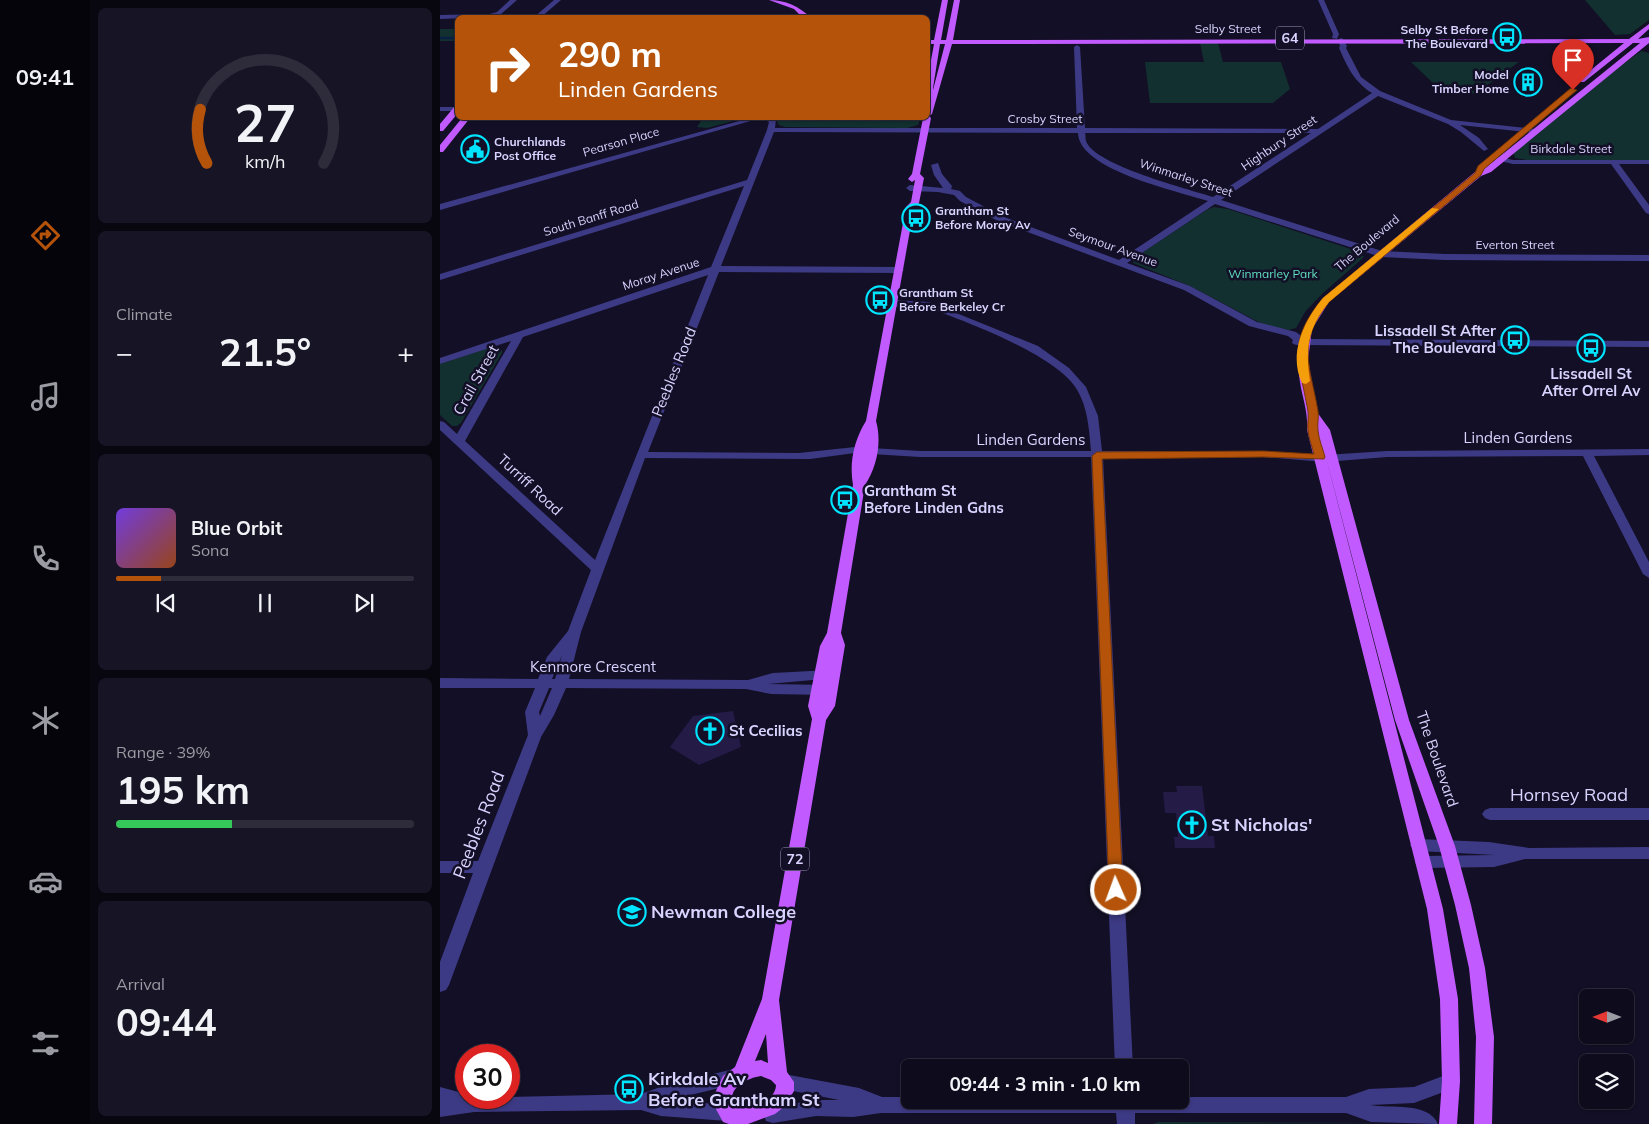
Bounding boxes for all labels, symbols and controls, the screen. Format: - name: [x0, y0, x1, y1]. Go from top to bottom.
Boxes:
- street label: Selby Street: [1195, 21, 1261, 36]
- place label: Selby St Before The Boulevard: [1401, 22, 1488, 51]
- bus stop icon: Selby St Before The Boulevard: [1492, 22, 1522, 52]
- road number: 64: [1276, 26, 1304, 49]
- text: 290 m: [558, 32, 662, 76]
- icon: right: [475, 35, 540, 100]
- pin: [1552, 39, 1594, 90]
- icon: arrive: [1559, 46, 1587, 74]
- text: 09:41: [16, 63, 74, 91]
- place label: Model Timber Home: [1432, 67, 1509, 96]
- building icon: Model Timber Home: [1513, 67, 1543, 97]
- text: Linden Gardens: [558, 75, 718, 103]
- text: 27: [234, 90, 296, 155]
- street label: Crosby Street: [1007, 111, 1083, 126]
- street label: Highbury Street: [1238, 112, 1319, 173]
- street label: Pearson Place: [581, 123, 661, 160]
- public building icon: Churchlands Post Office: [460, 134, 490, 164]
- place label: Churchlands Post Office: [494, 134, 566, 163]
- street label: Birkdale Street: [1530, 141, 1612, 156]
- text: km/h: [245, 150, 285, 172]
- street label: Winmarley Street: [1138, 155, 1235, 200]
- street label: South Banff Road: [542, 196, 640, 239]
- bus stop icon: Grantham St Before Moray Av: [901, 203, 931, 233]
- place label: Grantham St Before Moray Av: [935, 203, 1031, 232]
- street label: The Boulevard: [1331, 211, 1402, 274]
- icon: directions: [28, 218, 63, 253]
- street label: Seymour Avenue: [1066, 223, 1160, 270]
- street label: Everton Street: [1476, 237, 1554, 252]
- street label: Moray Avenue: [621, 254, 701, 293]
- park label: Winmarley Park: [1228, 266, 1319, 281]
- bus stop icon: Grantham St Before Berkeley Cr: [865, 285, 895, 315]
- place label: Grantham St Before Berkeley Cr: [899, 285, 1005, 314]
- text: Climate: [116, 304, 172, 324]
- place label: Lissadell St After The Boulevard: [1375, 321, 1496, 357]
- street label: Peebles Road: [647, 324, 700, 419]
- bus stop icon: Lissadell St After The Boulevard: [1500, 325, 1530, 355]
- text: 21.5°: [219, 328, 311, 376]
- bus stop icon: Lissadell St After Orrel Av: [1576, 333, 1606, 363]
- text: −: [116, 335, 133, 370]
- text: +: [397, 335, 414, 370]
- street label: Crail Street: [449, 341, 503, 418]
- place label: Lissadell St After Orrel Av: [1542, 364, 1641, 400]
- icon: music: [28, 379, 63, 414]
- street label: Linden Gardens: [1463, 428, 1573, 447]
- street label: Linden Gardens: [976, 430, 1086, 449]
- street label: Turriff Road: [494, 450, 567, 519]
- place label: Grantham St Before Linden Gdns: [864, 481, 1004, 517]
- bus stop icon: Grantham St Before Linden Gdns: [830, 485, 860, 515]
- text: Blue Orbit: [191, 516, 282, 540]
- text: Sona: [191, 540, 229, 560]
- icon: phone: [28, 541, 63, 576]
- icon: previous: [152, 589, 180, 617]
- icon: pause: [251, 589, 279, 617]
- icon: next: [350, 589, 378, 617]
- street label: Kenmore Crescent: [530, 657, 656, 676]
- icon: climate: [28, 703, 63, 738]
- street label: The Boulevard: [1412, 708, 1463, 809]
- church icon: St Cecilias: [695, 716, 725, 746]
- place label: St Cecilias: [729, 721, 803, 740]
- text: Range · 39%: [116, 742, 211, 762]
- text: 195 km: [116, 766, 250, 814]
- street label: Peebles Road: [447, 768, 510, 882]
- street label: Hornsey Road: [1510, 783, 1628, 806]
- church icon: St Nicholas': [1177, 810, 1207, 840]
- place label: St Nicholas': [1211, 813, 1312, 836]
- road number: 72: [781, 848, 809, 871]
- position arrow: [1089, 863, 1141, 915]
- icon: car: [28, 864, 63, 899]
- school or university icon: Newman College: [617, 897, 647, 927]
- place label: Newman College: [651, 900, 796, 923]
- text: Arrival: [116, 974, 165, 994]
- north arrow: [1579, 989, 1634, 1044]
- map controls: [1579, 989, 1634, 1109]
- text: 09:44: [116, 998, 217, 1046]
- icon: filters: [28, 1026, 63, 1061]
- speed limit sign: 30: [455, 1044, 520, 1109]
- button: layers: [1579, 1054, 1634, 1109]
- place label: Kirkdale Av Before Grantham St: [648, 1067, 820, 1111]
- text: 09:44 · 3 min · 1.0 km: [949, 1072, 1141, 1096]
- bus stop icon: Kirkdale Av Before Grantham St: [614, 1074, 644, 1104]

